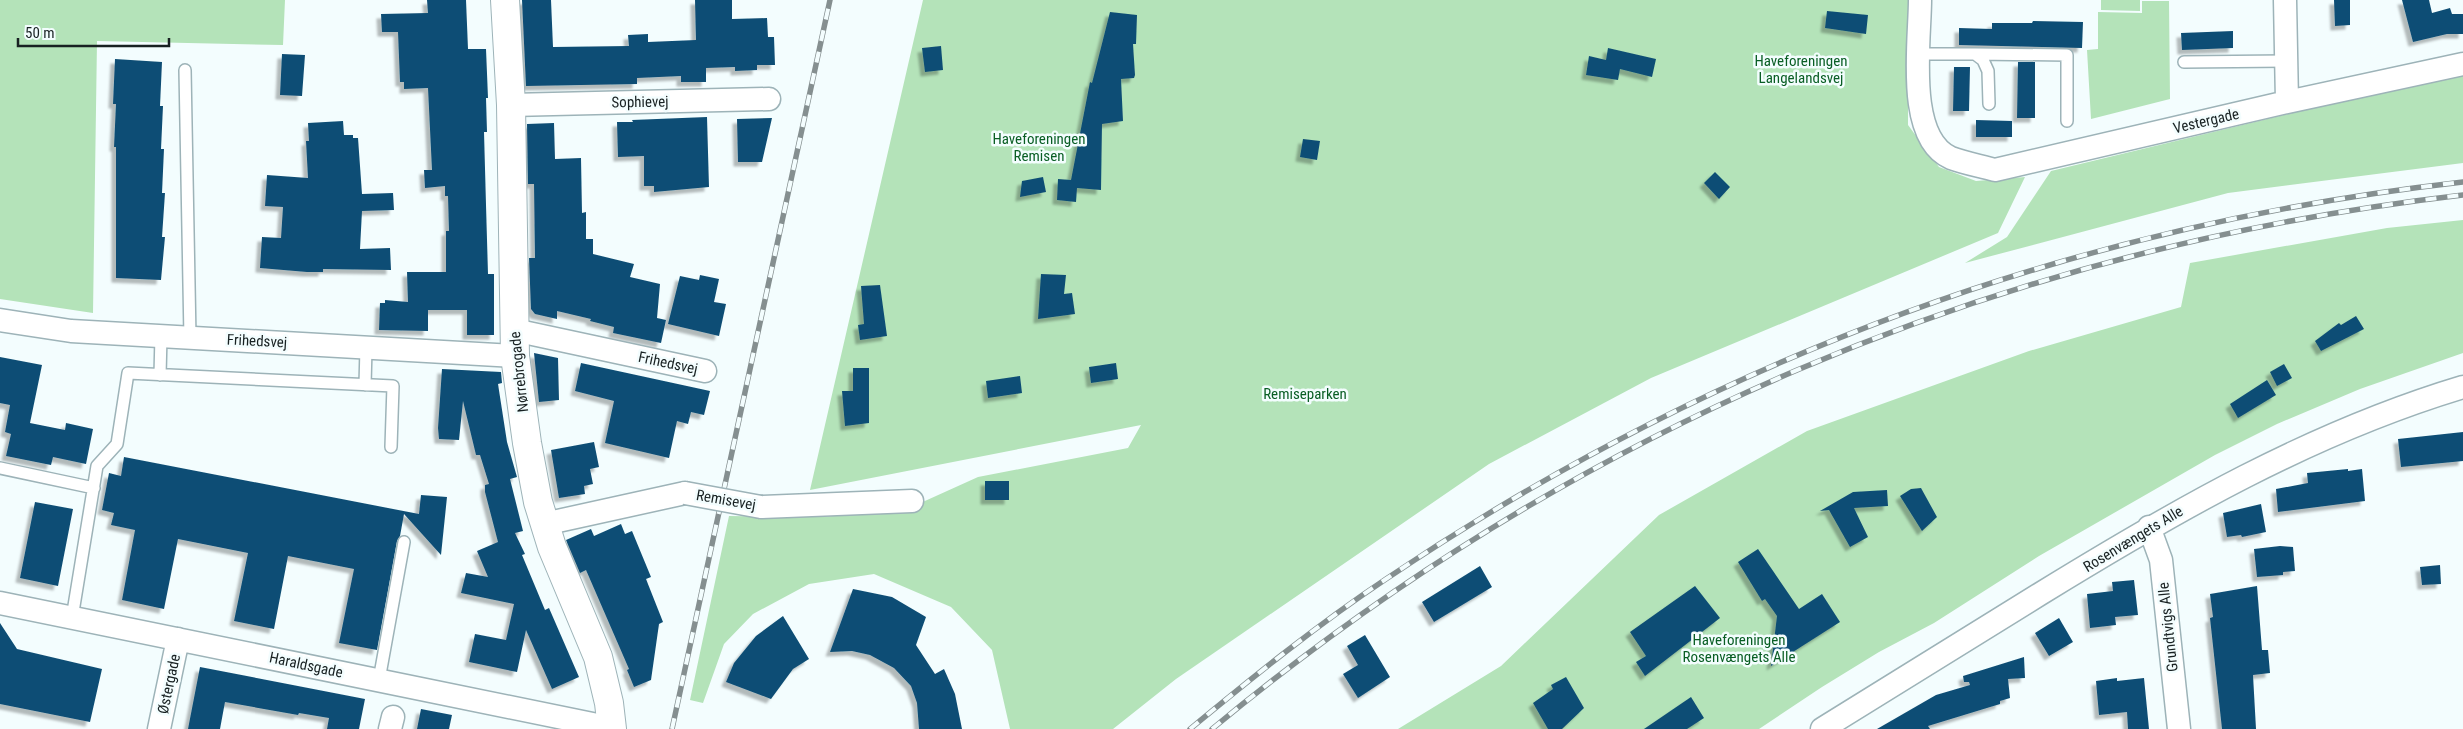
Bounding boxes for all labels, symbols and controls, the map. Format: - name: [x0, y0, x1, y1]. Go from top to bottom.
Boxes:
- scale bar: [18, 15, 169, 47]
- text: 50 m: [25, 24, 55, 42]
- park label: Haveforeningen Langelandsvej: [1754, 52, 1848, 87]
- street label: Sophievej: [611, 93, 669, 111]
- street label: Vestergade: [2171, 105, 2241, 137]
- park label: Haveforeningen Remisen: [992, 130, 1086, 165]
- street label: Frihedsvej: [226, 330, 288, 352]
- street label: Nørrebrogade: [506, 331, 532, 413]
- street label: Frihedsvej: [637, 348, 699, 378]
- park label: Remiseparken: [1263, 385, 1347, 403]
- street label: Remisevej: [695, 486, 757, 514]
- street label: Rosenvængets Alle: [2080, 502, 2186, 576]
- street label: Grundtvigs Alle: [2154, 581, 2182, 673]
- park label: Haveforeningen Rosenvængets Alle: [1683, 631, 1795, 666]
- street label: Haraldsgade: [268, 648, 344, 682]
- street label: Østergade: [154, 652, 184, 716]

